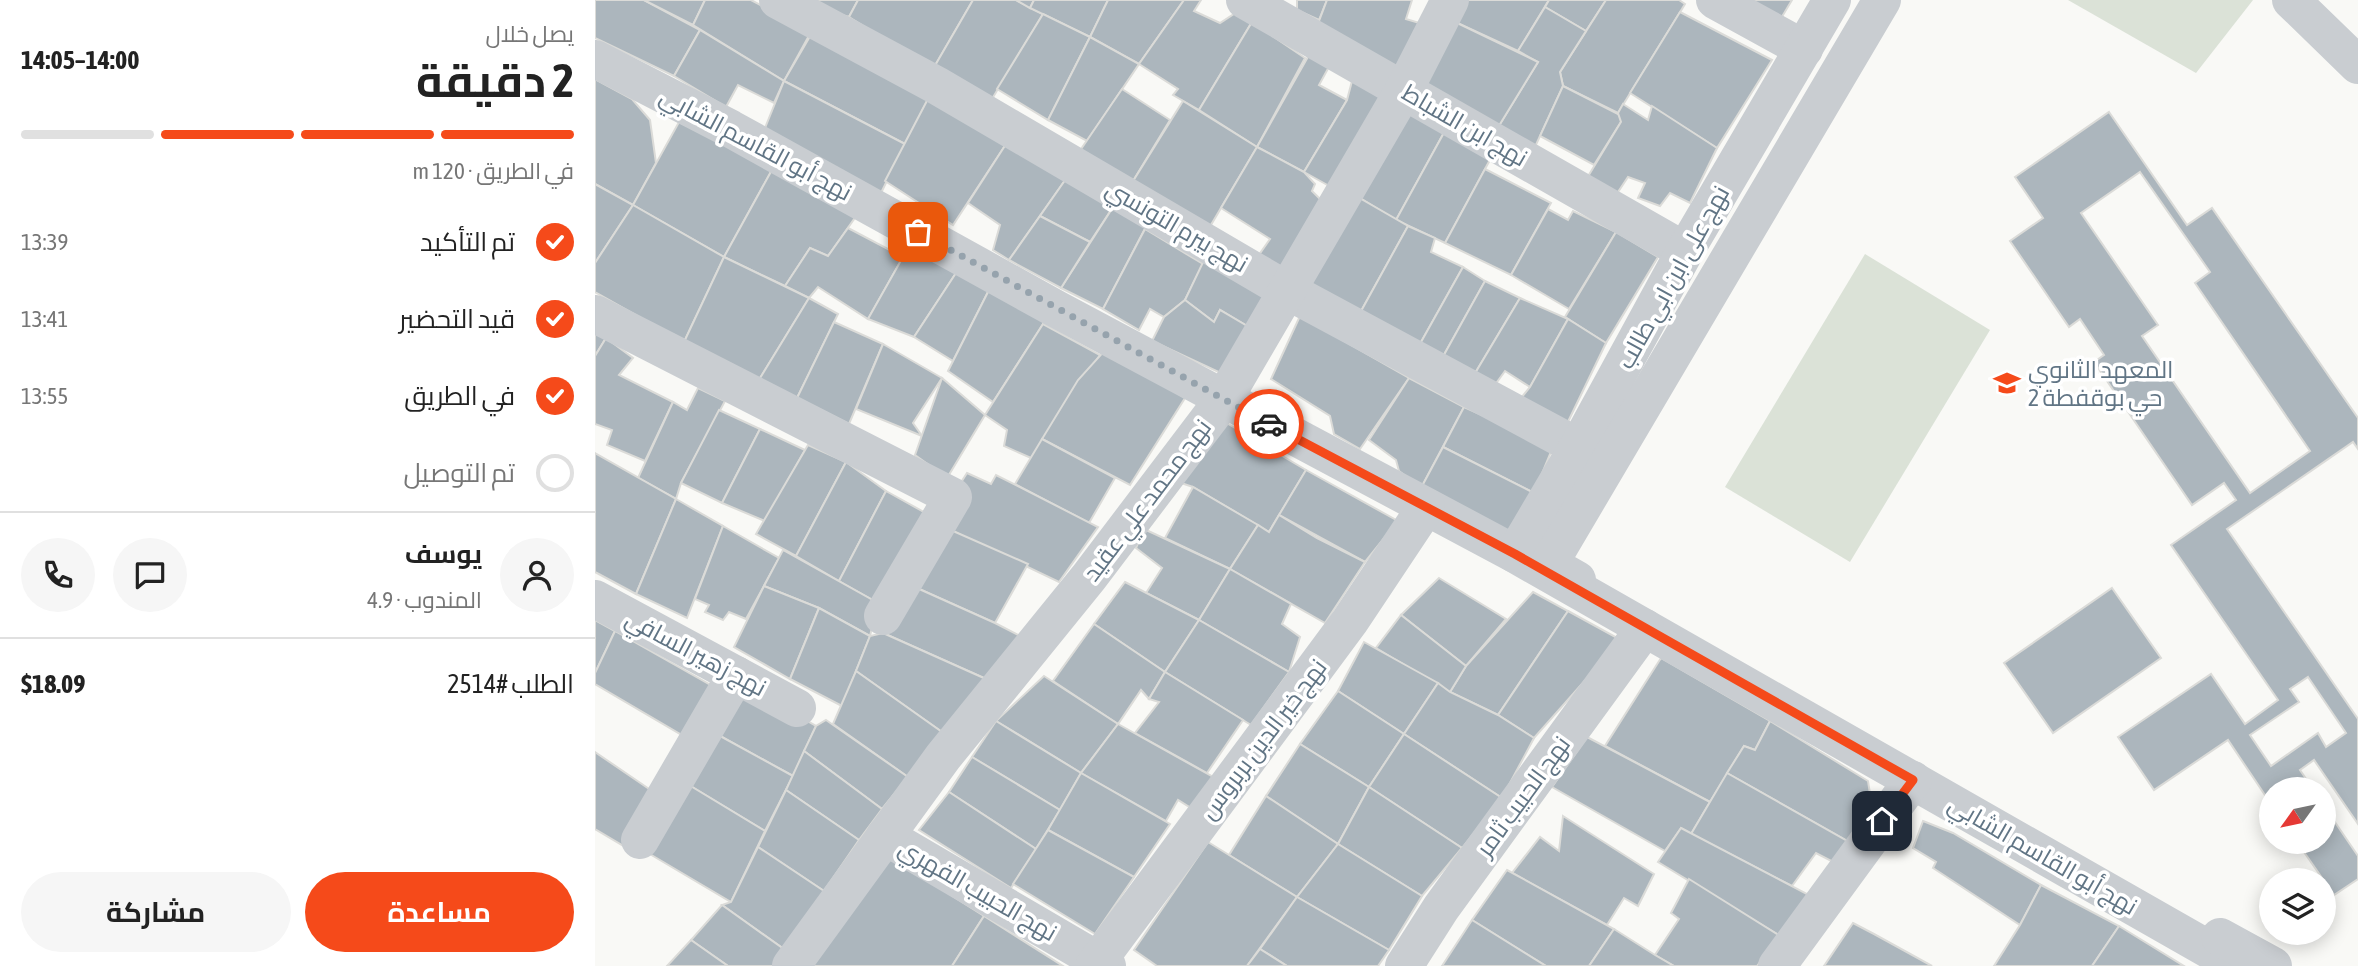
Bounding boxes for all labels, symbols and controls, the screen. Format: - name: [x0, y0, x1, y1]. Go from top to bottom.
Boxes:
- text: يصل خلال: [485, 21, 574, 47]
- text: 14:00–14:05: [21, 45, 139, 75]
- text: 2 دقيقة: [416, 54, 574, 107]
- street label: نهج ابن الشباط: [1396, 78, 1532, 174]
- street label: نهج أبو القاسم الشابي: [653, 80, 858, 211]
- text: في الطريق · 120 m: [413, 158, 574, 184]
- street label: نهج بيرم التونسي: [1099, 174, 1253, 282]
- street label: نهج على ابن ابي طالب: [1612, 181, 1740, 376]
- pin: [888, 202, 948, 262]
- icon: bag: [899, 213, 937, 251]
- icon: check: [536, 223, 574, 261]
- text: تم التأكيد: [420, 227, 515, 257]
- text: 13:39: [21, 229, 68, 255]
- icon: check: [536, 300, 574, 338]
- text: قيد التحضير: [399, 304, 515, 334]
- text: 13:41: [21, 306, 68, 332]
- place label: المعهد الثانوي حي بوقفطة 2: [2028, 356, 2173, 417]
- school or university icon: المعهد الثانوي حي بوقفطة 2: [1992, 368, 2022, 398]
- icon: check: [536, 377, 574, 415]
- text: في الطريق: [404, 381, 515, 411]
- text: 13:55: [21, 383, 68, 409]
- courier: [1234, 389, 1304, 459]
- icon: car: [1250, 405, 1288, 443]
- street label: نهج محمد علي عقيد: [1078, 414, 1221, 590]
- text: تم التوصيل: [403, 458, 515, 488]
- button: phone: [21, 538, 95, 612]
- button: chat: [113, 538, 187, 612]
- button: person: [500, 538, 574, 612]
- text: يوسف: [405, 539, 482, 569]
- text: المندوب · 4.9: [367, 587, 482, 613]
- street label: نهج زهير السافي: [618, 605, 771, 707]
- street label: نهج خير الدين بربروس: [1194, 654, 1334, 826]
- text: $18.09: [21, 669, 85, 699]
- text: الطلب #2514: [447, 669, 574, 699]
- street label: نهج الحبيب ثامر: [1469, 731, 1578, 864]
- north arrow: [2259, 777, 2336, 854]
- map controls: [2259, 777, 2336, 945]
- street label: نهج أبو القاسم الشابي: [1941, 788, 2143, 925]
- pin: [1852, 791, 1912, 851]
- icon: home: [1863, 802, 1901, 840]
- street label: نهج الحبيب الفهري: [892, 834, 1062, 951]
- button: layers: [2259, 868, 2336, 945]
- button: مشاركة: [21, 872, 291, 952]
- button: مساعدة: [305, 872, 574, 952]

